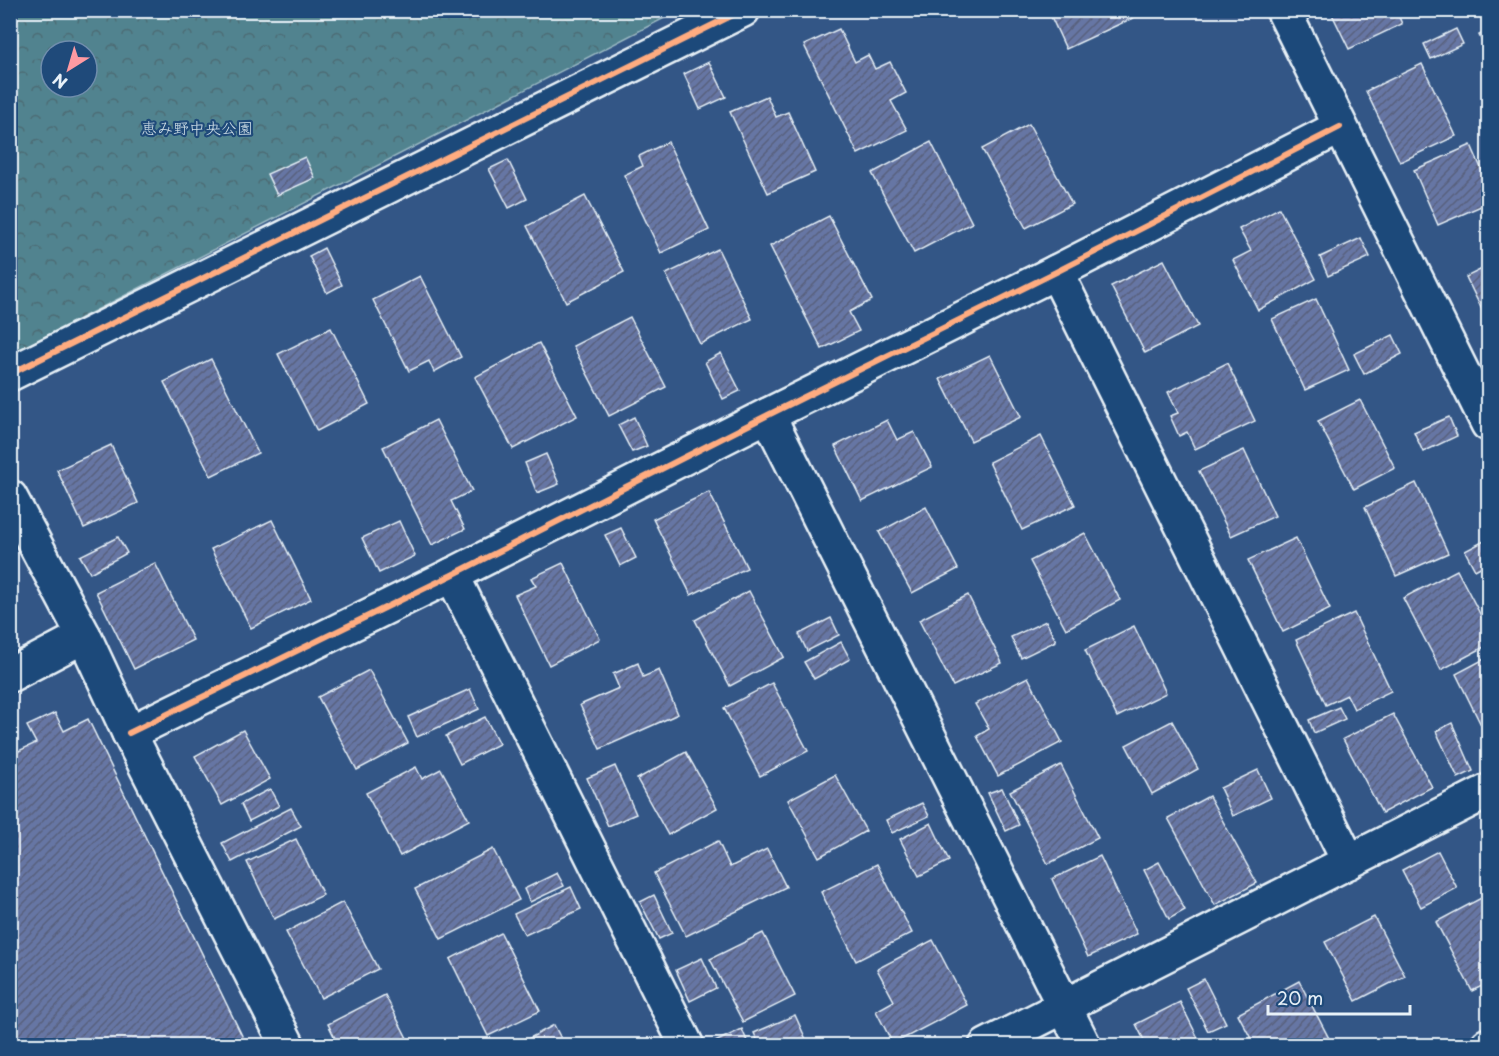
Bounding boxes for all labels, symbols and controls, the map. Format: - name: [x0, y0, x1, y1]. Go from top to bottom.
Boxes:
- north arrow: [39, 39, 99, 99]
- text: N: [47, 68, 72, 95]
- park label: 恵み野中央公園: [141, 115, 253, 139]
- scale bar: [1268, 978, 1410, 1016]
- text: 20 m: [1277, 984, 1323, 1011]

